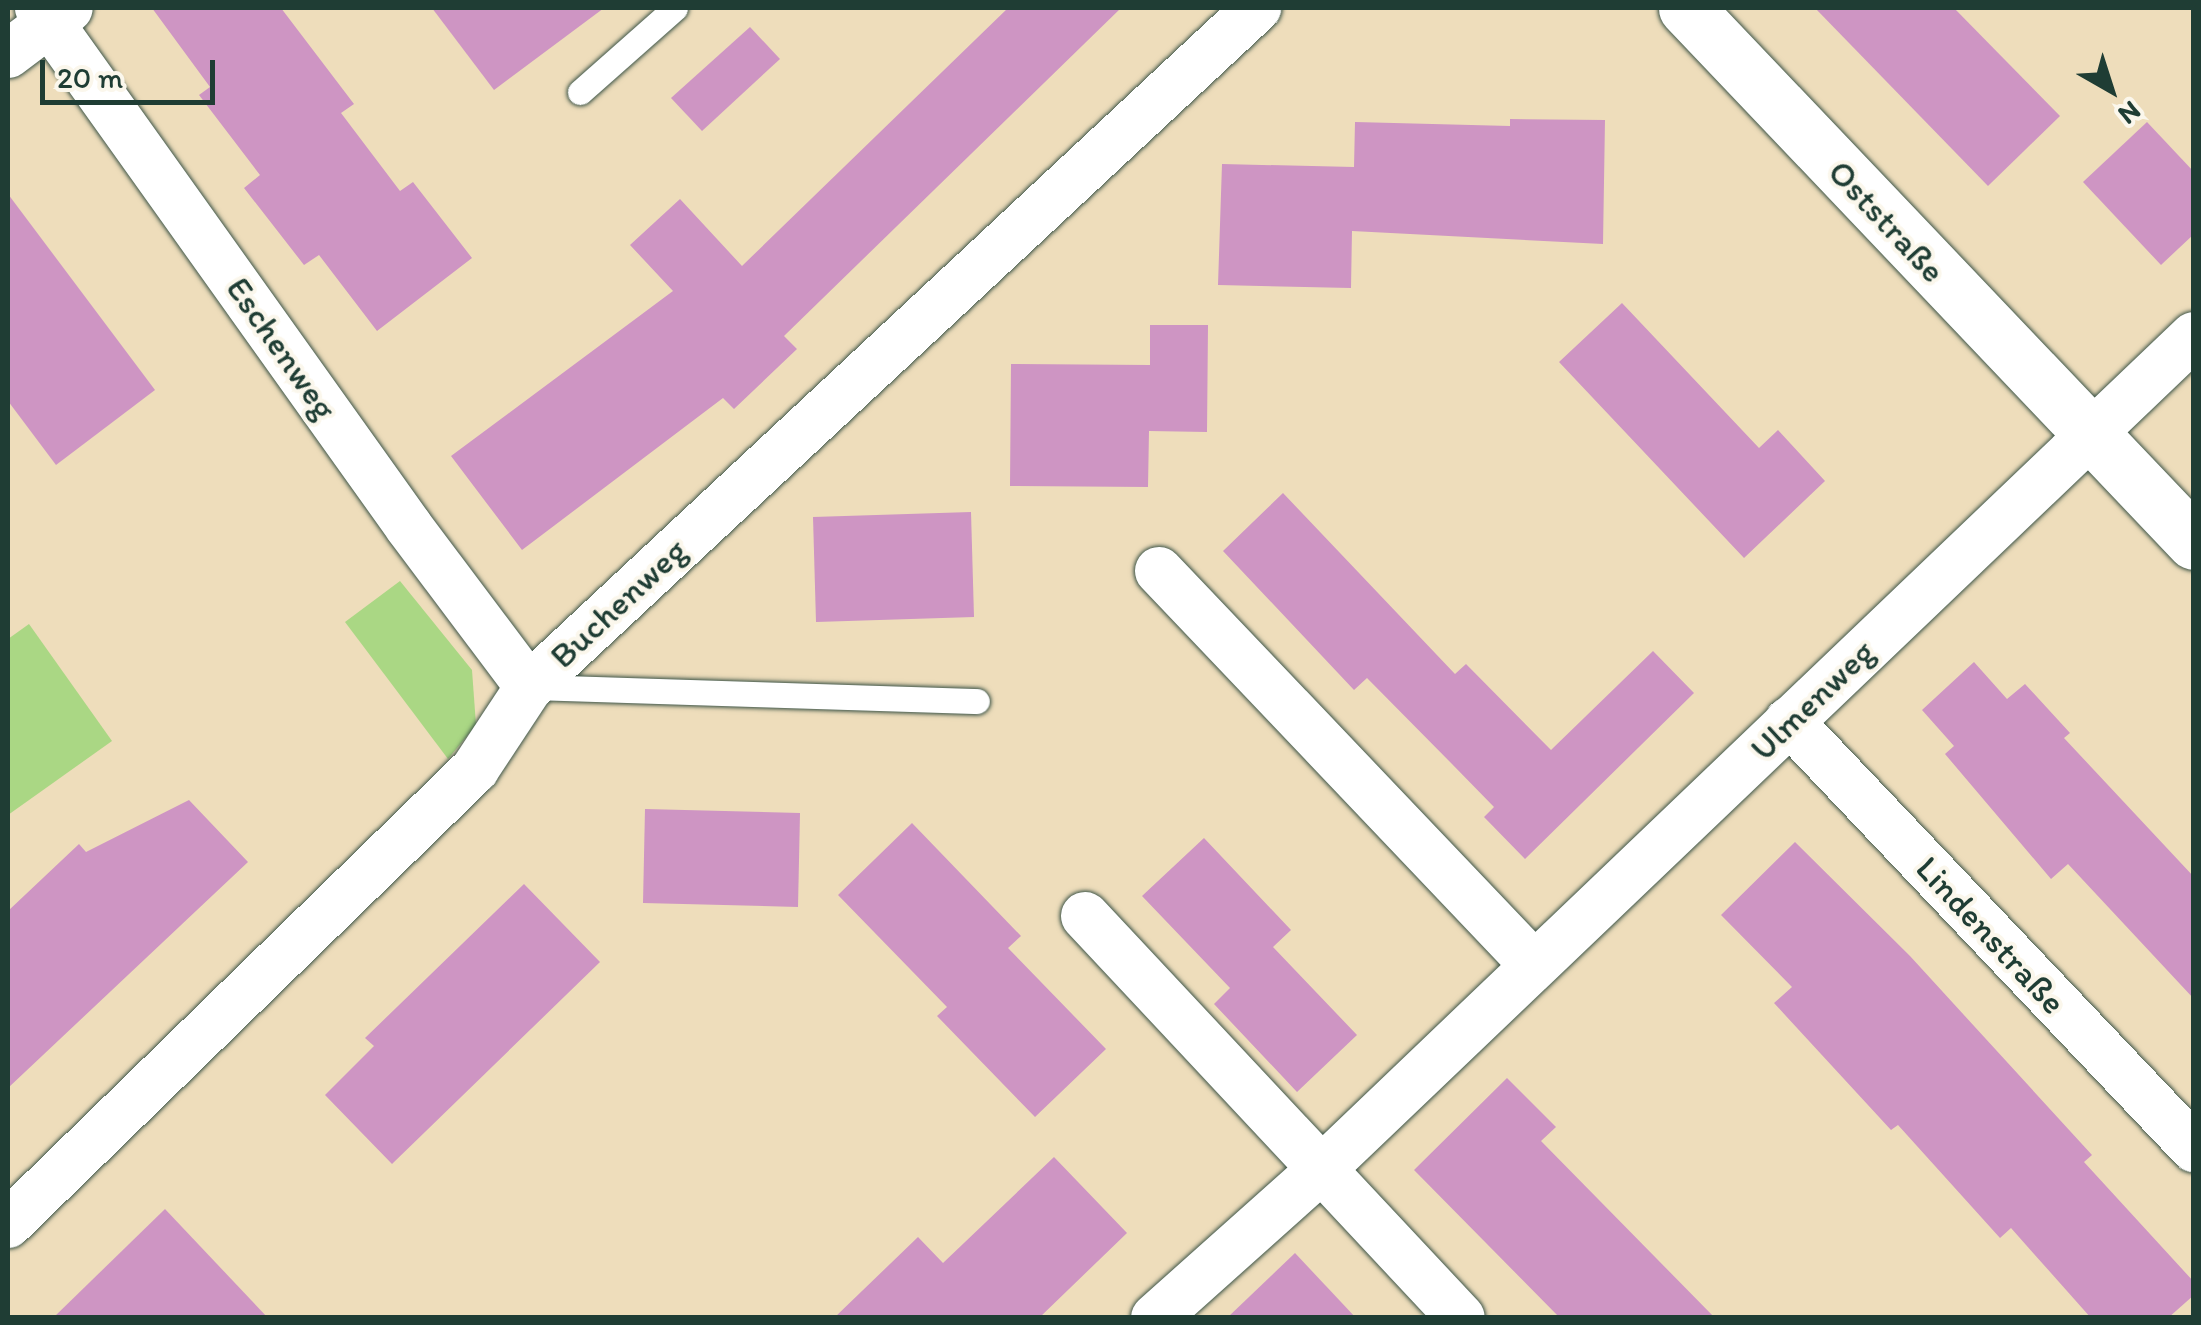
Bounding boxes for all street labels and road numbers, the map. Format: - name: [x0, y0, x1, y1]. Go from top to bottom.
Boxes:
- street label: Oststraße: [1820, 151, 1954, 291]
- street label: Eschenweg: [218, 269, 346, 427]
- street label: Buchenweg: [541, 529, 695, 677]
- street label: Ulmenweg: [1741, 631, 1883, 769]
- street label: Lindenstraße: [1907, 847, 2075, 1023]

